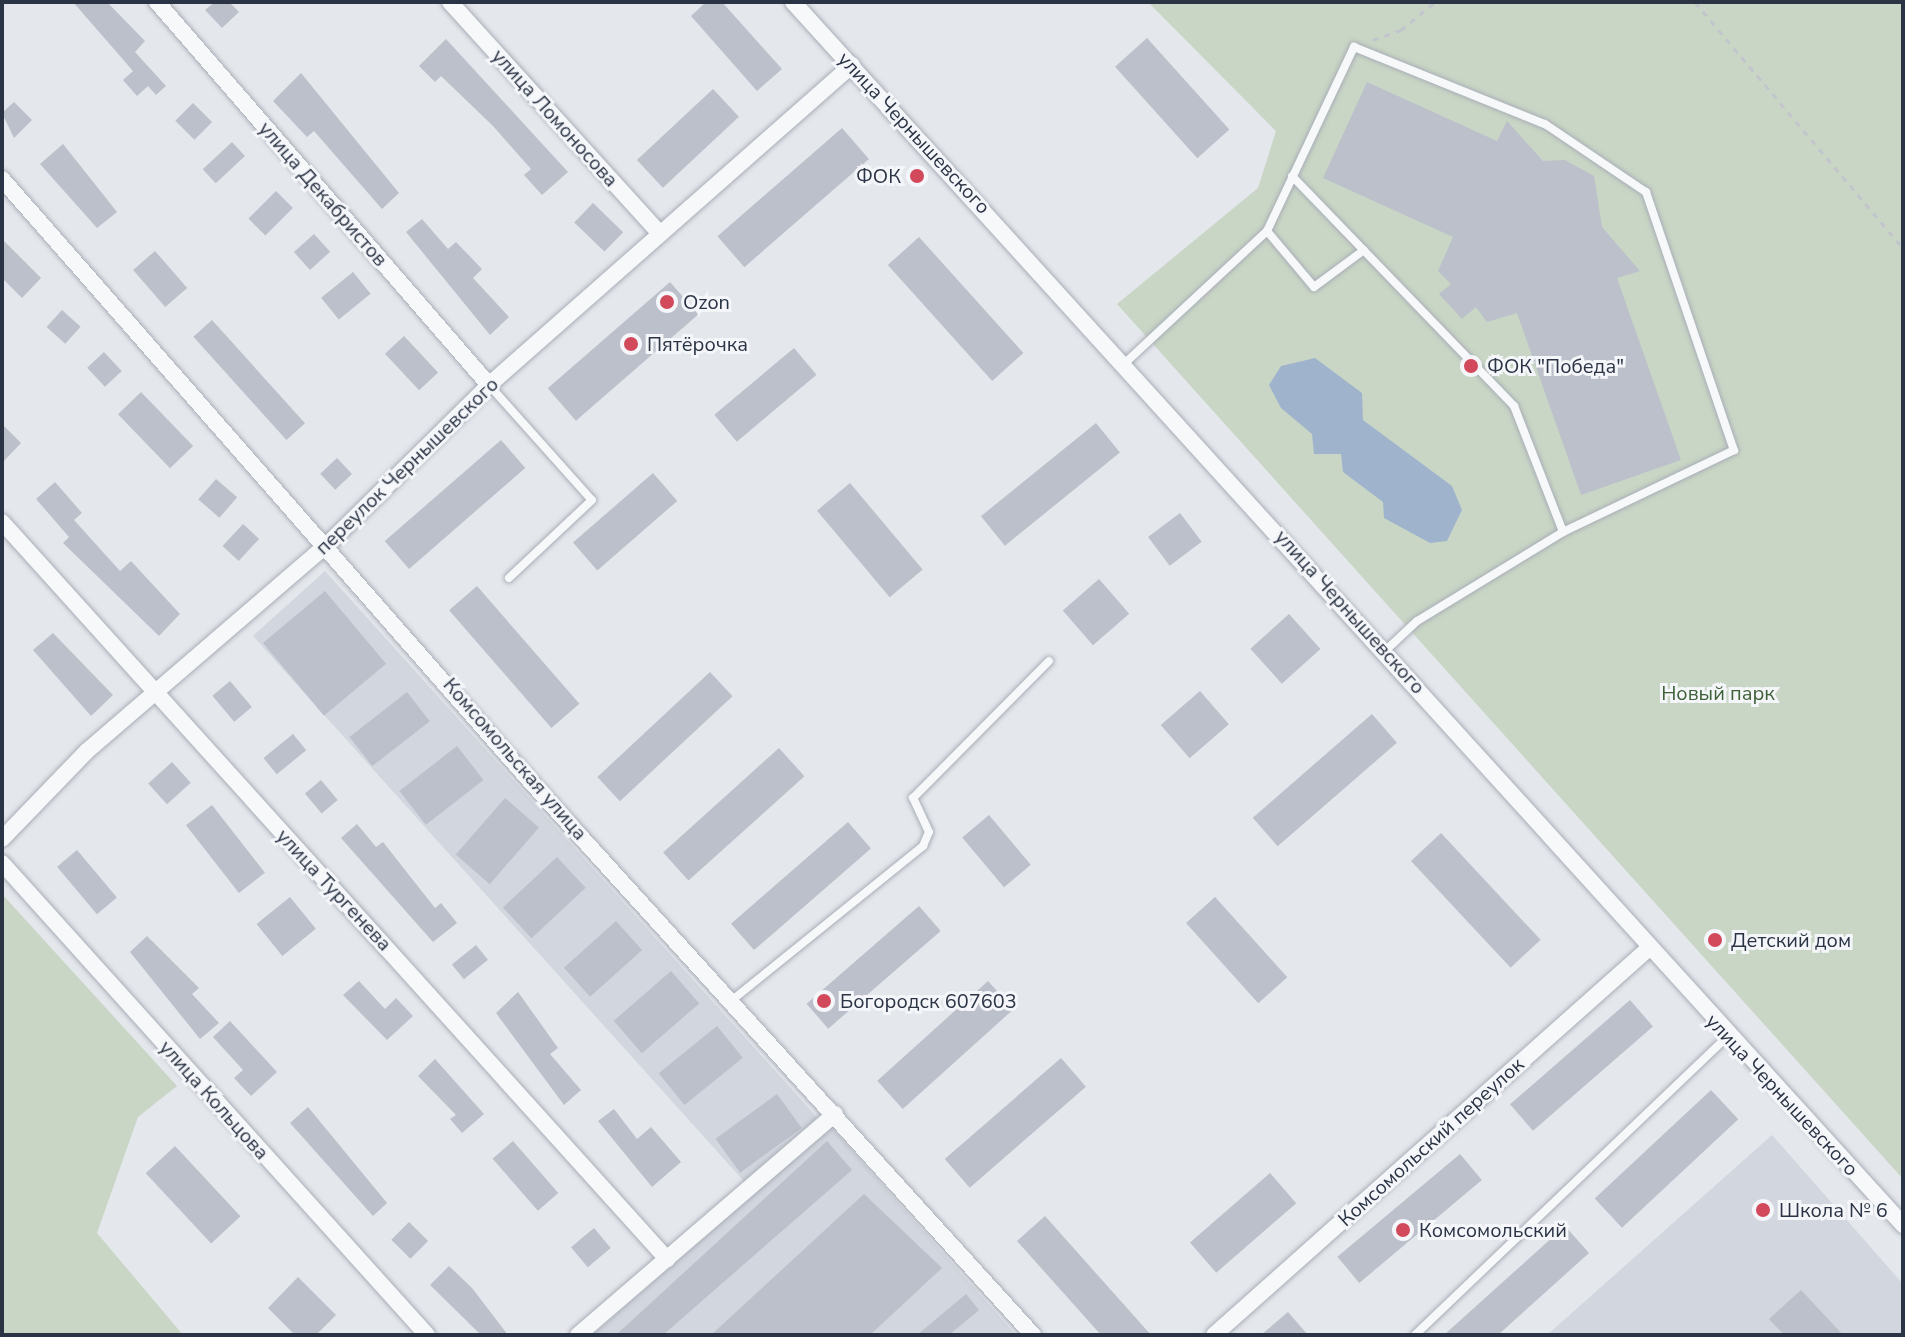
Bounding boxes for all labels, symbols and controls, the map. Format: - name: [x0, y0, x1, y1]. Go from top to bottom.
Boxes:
- street label: улица Ломоносова: [487, 44, 623, 192]
- street label: улица Чернышевского: [833, 47, 995, 219]
- street label: улица Декабристов: [254, 117, 392, 271]
- place label: ФОК: [856, 164, 901, 188]
- marker: ФОК: [908, 167, 926, 185]
- place label: Ozon: [683, 290, 730, 314]
- marker: Ozon: [658, 293, 676, 311]
- place label: Пятёрочка: [647, 332, 748, 356]
- marker: Пятёрочка: [622, 335, 640, 353]
- place label: ФОК "Победа": [1487, 354, 1624, 378]
- marker: ФОК "Победа": [1462, 357, 1480, 375]
- street label: переулок Чернышевского: [311, 372, 503, 560]
- street label: улица Чернышевского: [1270, 525, 1430, 699]
- street label: Комсомольская улица: [438, 673, 592, 845]
- park label: Новый парк: [1661, 681, 1775, 705]
- street label: улица Тургенева: [271, 824, 397, 956]
- place label: Детский дом: [1731, 928, 1851, 952]
- marker: Детский дом: [1706, 931, 1724, 949]
- place label: Богородск 607603: [840, 989, 1017, 1013]
- marker: Богородск 607603: [815, 992, 833, 1010]
- street label: улица Чернышевского: [1701, 1009, 1863, 1181]
- street label: улица Кольцова: [154, 1036, 274, 1164]
- street label: Комсомольский переулок: [1333, 1052, 1529, 1232]
- place label: Школа № 6: [1779, 1198, 1888, 1222]
- marker: Школа № 6: [1754, 1201, 1772, 1219]
- place label: Комсомольский: [1419, 1218, 1567, 1242]
- marker: Комсомольский: [1394, 1221, 1412, 1239]

